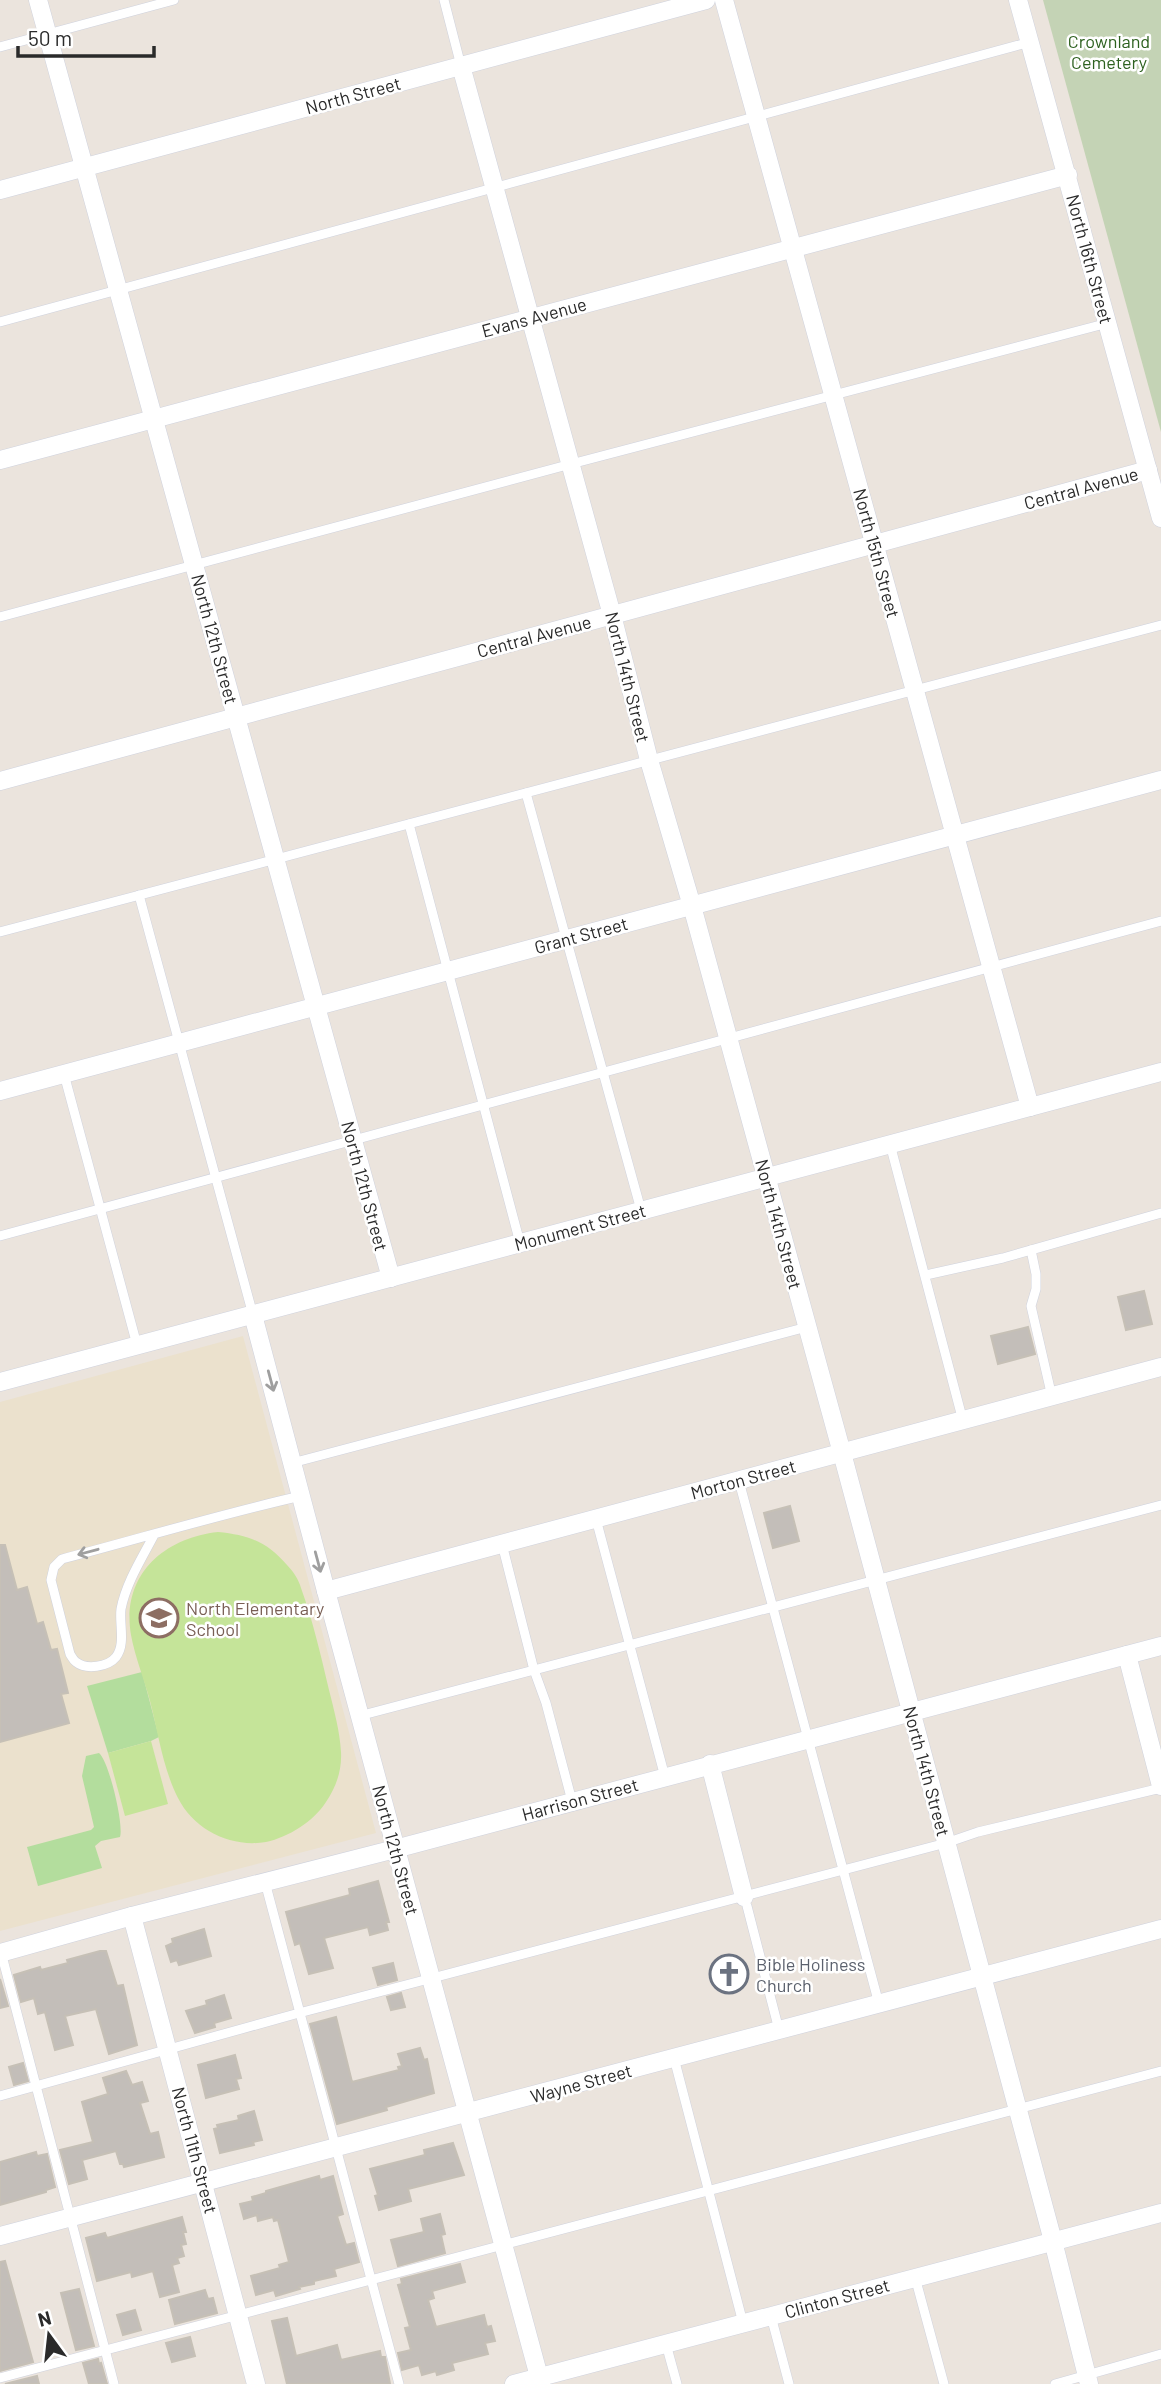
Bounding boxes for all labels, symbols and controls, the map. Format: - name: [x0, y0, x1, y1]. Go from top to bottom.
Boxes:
- scale bar: [18, 14, 154, 58]
- text: 50 m: [28, 25, 72, 50]
- park label: Crownland Cemetery: [1068, 30, 1150, 73]
- street label: North Street: [303, 72, 403, 118]
- street label: North 16th Street: [1062, 192, 1118, 326]
- street label: Evans Avenue: [479, 292, 589, 342]
- street label: Central Avenue: [1021, 462, 1141, 514]
- street label: North 15th Street: [849, 486, 905, 620]
- street label: North 12th Street: [187, 572, 243, 706]
- street label: North 14th Street: [601, 609, 655, 745]
- street label: Central Avenue: [474, 610, 594, 662]
- street label: Grant Street: [532, 912, 630, 958]
- street label: North 12th Street: [337, 1119, 393, 1253]
- street label: North 14th Street: [751, 1157, 807, 1291]
- street label: Monument Street: [512, 1199, 648, 1255]
- one-way arrow: [265, 1369, 278, 1392]
- street label: Morton Street: [688, 1454, 798, 1504]
- one-way arrow: [78, 1547, 100, 1560]
- one-way arrow: [312, 1550, 325, 1573]
- school or university icon: North Elementary School: [138, 1597, 180, 1639]
- place label: North Elementary School: [186, 1597, 324, 1640]
- street label: North 14th Street: [899, 1704, 955, 1838]
- street label: Harrison Street: [519, 1773, 641, 1825]
- street label: North 12th Street: [368, 1783, 424, 1917]
- church icon: Bible Holiness Church: [708, 1953, 750, 1995]
- place label: Bible Holiness Church: [756, 1953, 865, 1996]
- street label: Wayne Street: [528, 2059, 634, 2107]
- street label: North 11th Street: [168, 2084, 222, 2216]
- street label: Clinton Street: [782, 2273, 892, 2323]
- north arrow: [14, 2300, 84, 2370]
- text: N: [35, 2305, 54, 2331]

